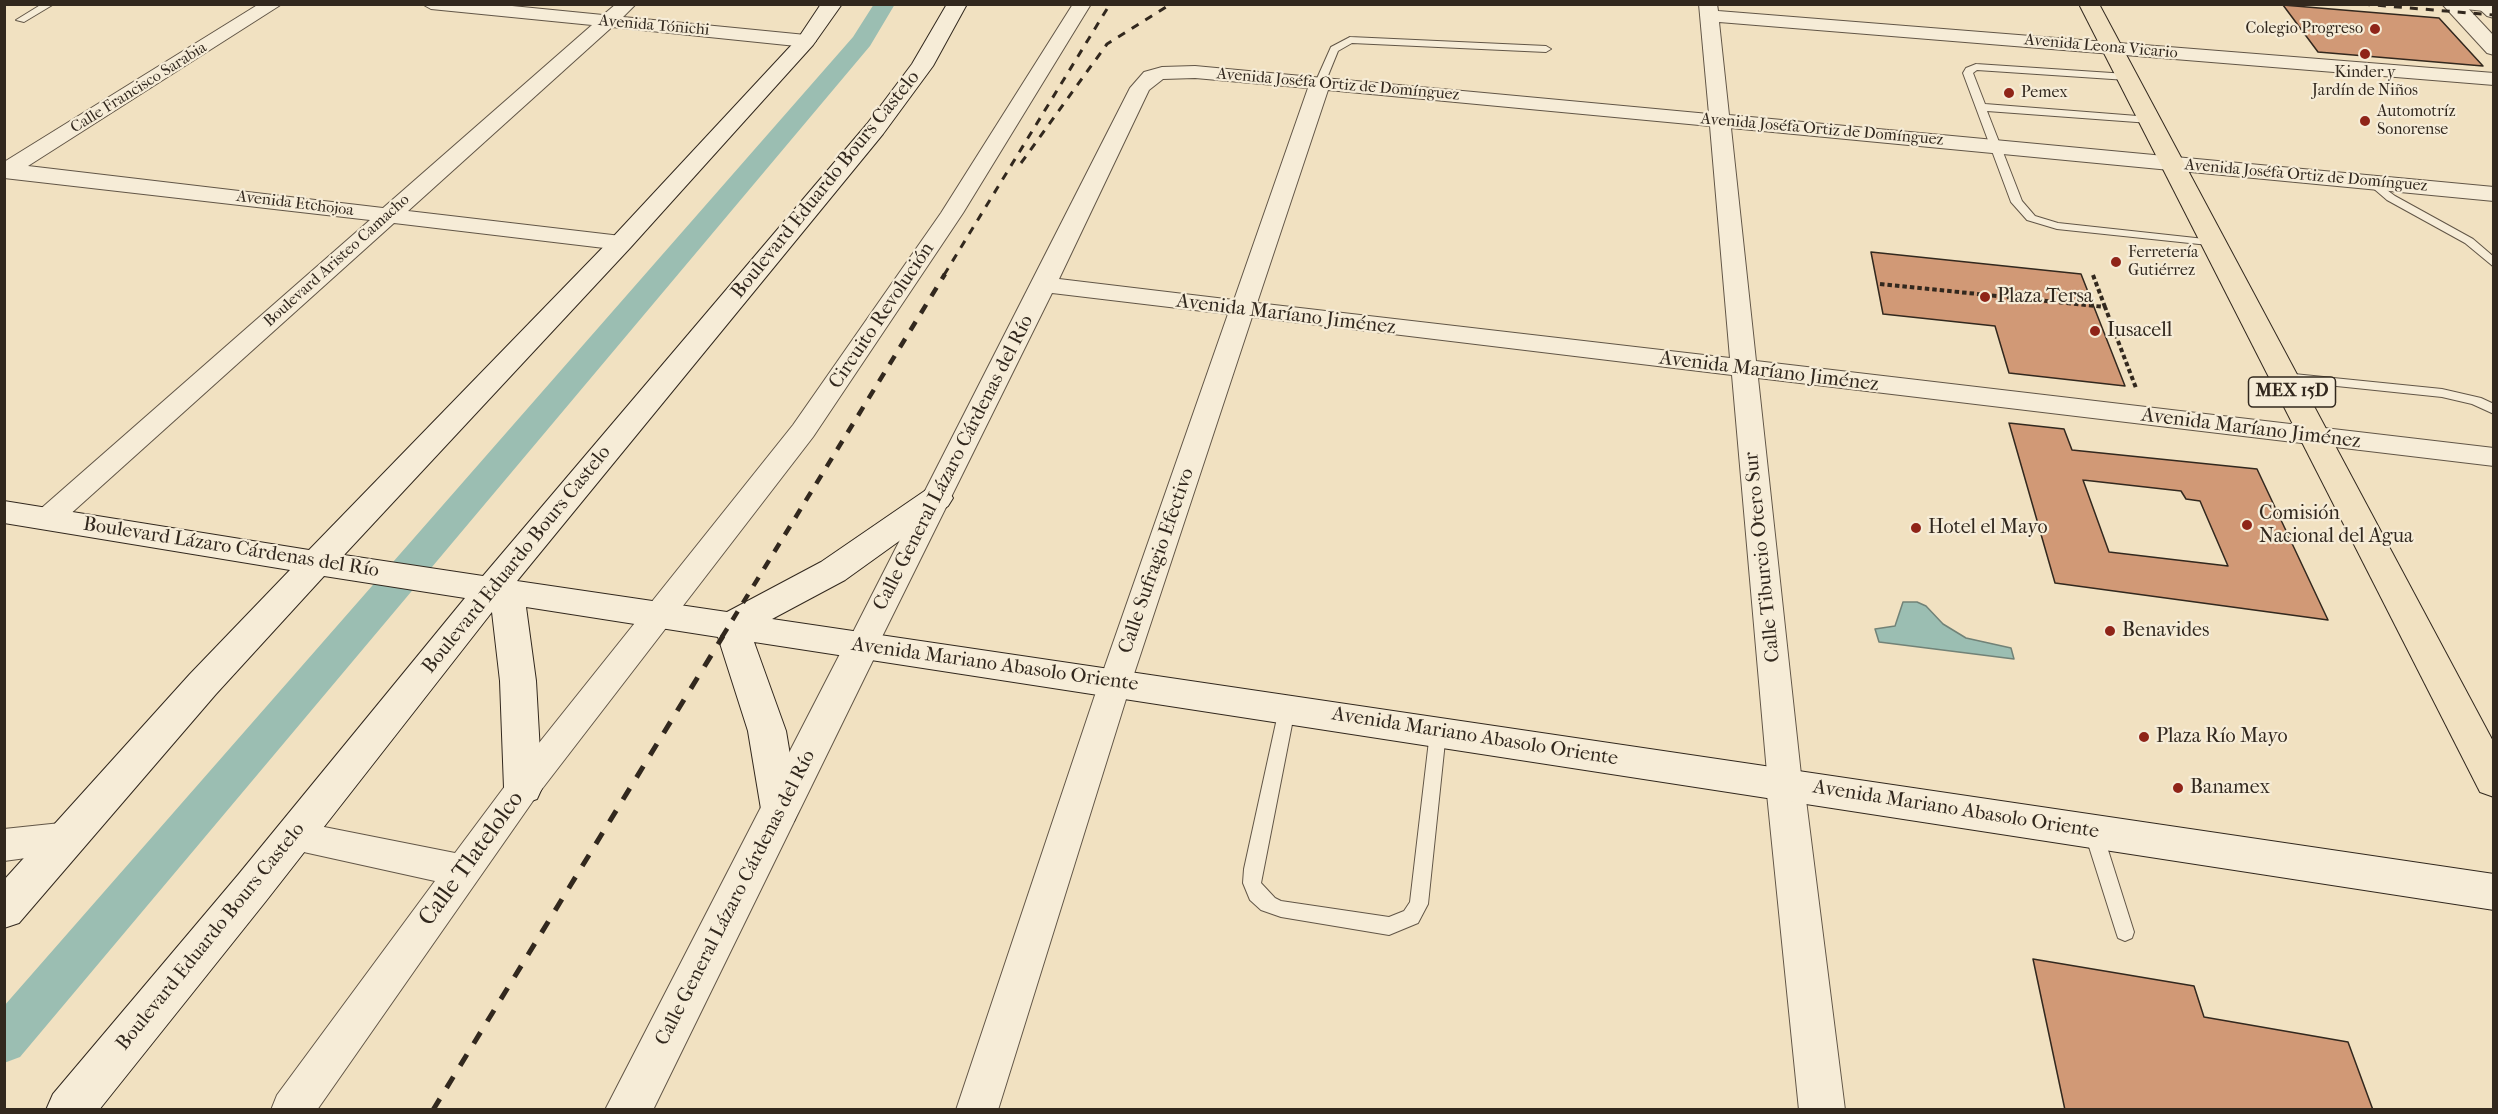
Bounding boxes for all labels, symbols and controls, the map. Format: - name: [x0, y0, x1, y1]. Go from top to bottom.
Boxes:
- street label: Avenida Tónichi: [598, 12, 710, 40]
- place label: Colegio Progreso: [2245, 19, 2363, 39]
- marker: Colegio Progreso: [2368, 22, 2382, 36]
- street label: Avenida Leona Vicario: [2024, 31, 2178, 63]
- street label: Calle Francisco Sarabia: [67, 38, 211, 138]
- marker: Kinder y Jardín de Niños: [2358, 47, 2372, 61]
- place label: Kinder y Jardín de Niños: [2312, 63, 2418, 101]
- street label: Avenida Joséfa Ortiz de Domínguez: [1216, 65, 1460, 105]
- street label: Boulevard Eduardo Bours Castelo: [727, 66, 925, 304]
- place label: Pemex: [2021, 83, 2068, 103]
- marker: Pemex: [2002, 86, 2016, 100]
- place label: Automotríz Sonorense: [2377, 102, 2456, 140]
- street label: Avenida Joséfa Ortiz de Domínguez: [1700, 110, 1944, 150]
- marker: Automotríz Sonorense: [2358, 114, 2372, 128]
- street label: Avenida Joséfa Ortiz de Domínguez: [2184, 156, 2428, 196]
- street label: Avenida Etchojoa: [235, 187, 355, 221]
- street label: Boulevard Aristeo Camacho: [260, 191, 414, 331]
- street label: Circuito Revolución: [824, 238, 940, 394]
- place label: Ferretería Gutiérrez: [2128, 243, 2198, 281]
- marker: Ferretería Gutiérrez: [2109, 255, 2123, 269]
- place label: Plaza Tersa: [1997, 285, 2093, 309]
- street label: Avenida Maríano Jiménez: [1175, 290, 1397, 340]
- marker: Plaza Tersa: [1978, 290, 1992, 304]
- street label: Calle General Lázaro Cárdenas del Río: [869, 311, 1039, 615]
- place label: Iusacell: [2107, 319, 2172, 343]
- marker: Iusacell: [2088, 324, 2102, 338]
- street label: Avenida Maríano Jiménez: [1658, 347, 1880, 397]
- road number: MEX 15D: [2248, 377, 2336, 407]
- street label: Avenida Maríano Jiménez: [2140, 404, 2362, 454]
- street label: Boulevard Eduardo Bours Castelo: [418, 441, 616, 679]
- street label: Calle Tiburcio Otero Sur: [1740, 451, 1786, 663]
- street label: Calle Sufragio Efectivo: [1114, 465, 1200, 657]
- place label: Comisión Nacional del Agua: [2259, 502, 2413, 549]
- street label: Boulevard Lázaro Cárdenas del Río: [81, 513, 381, 583]
- place label: Hotel el Mayo: [1928, 516, 2048, 540]
- marker: Comisión Nacional del Agua: [2240, 518, 2254, 532]
- marker: Hotel el Mayo: [1909, 521, 1923, 535]
- place label: Benavides: [2122, 619, 2209, 643]
- marker: Benavides: [2103, 624, 2117, 638]
- street label: Avenida Mariano Abasolo Oriente: [850, 633, 1140, 697]
- street label: Avenida Mariano Abasolo Oriente: [1330, 703, 1620, 771]
- place label: Plaza Río Mayo: [2156, 725, 2288, 749]
- marker: Plaza Río Mayo: [2137, 730, 2151, 744]
- street label: Calle General Lázaro Cárdenas del Río: [651, 746, 821, 1050]
- street label: Avenida Mariano Abasolo Oriente: [1811, 776, 2101, 844]
- place label: Banamex: [2190, 776, 2270, 800]
- marker: Banamex: [2171, 781, 2185, 795]
- street label: Calle Tlatelolco: [413, 786, 531, 932]
- street label: Boulevard Eduardo Bours Castelo: [112, 818, 310, 1056]

